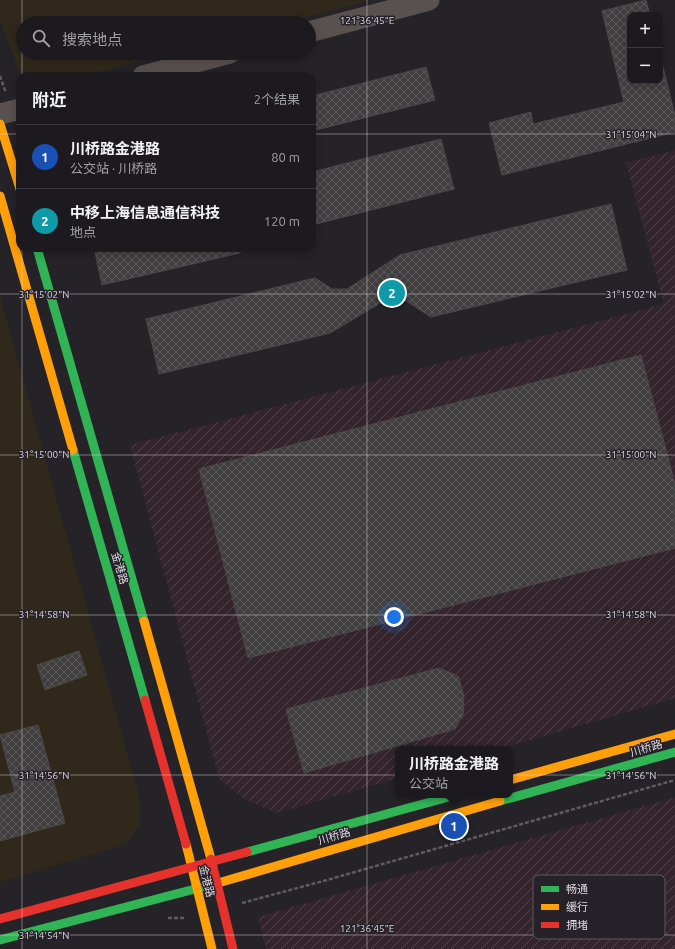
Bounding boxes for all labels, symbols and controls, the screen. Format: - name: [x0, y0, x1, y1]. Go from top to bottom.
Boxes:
- map controls: [627, 12, 663, 84]
- button: +: [627, 12, 663, 48]
- text: 121°36'45"E: [340, 15, 395, 26]
- search box: [16, 16, 316, 60]
- icon: search: [30, 27, 52, 49]
- text: 搜索地点: [62, 31, 122, 48]
- button: −: [627, 48, 663, 84]
- text: 附近: [32, 90, 66, 109]
- text: 2个结果: [254, 92, 300, 106]
- text: 31°15'04"N: [606, 129, 656, 140]
- text: 川桥路金港路: [70, 140, 160, 157]
- text: 1: [41, 150, 49, 164]
- text: 80 m: [271, 150, 300, 164]
- text: 公交站 · 川桥路: [70, 161, 157, 175]
- text: 中移上海信息通信科技: [70, 204, 220, 221]
- text: 2: [41, 214, 49, 228]
- text: 120 m: [264, 214, 300, 228]
- text: 地点: [70, 225, 96, 239]
- pin: 2: [379, 278, 405, 308]
- text: 31°15'02"N: [19, 289, 69, 300]
- text: 31°15'02"N: [606, 289, 656, 300]
- text: 31°15'00"N: [19, 449, 69, 460]
- text: 31°15'00"N: [606, 449, 656, 460]
- street label: 金港路: [110, 550, 130, 586]
- your location: [384, 607, 404, 627]
- text: 31°14'58"N: [19, 609, 69, 620]
- text: 31°14'58"N: [606, 609, 656, 620]
- street label: 川桥路: [628, 738, 664, 758]
- popup: [395, 746, 513, 798]
- text: 川桥路金港路: [409, 755, 499, 772]
- text: 31°14'56"N: [19, 770, 69, 781]
- text: 31°14'56"N: [606, 770, 656, 781]
- text: 公交站: [409, 776, 448, 790]
- pin: 1: [441, 811, 467, 841]
- street label: 川桥路: [316, 826, 352, 846]
- street label: 金港路: [197, 864, 217, 898]
- legend: [533, 875, 665, 939]
- text: 畅通: [566, 883, 588, 895]
- text: 缓行: [566, 901, 588, 913]
- text: 拥堵: [566, 919, 588, 931]
- text: 121°36'45"E: [340, 923, 395, 934]
- text: 31°14'54"N: [19, 930, 69, 941]

